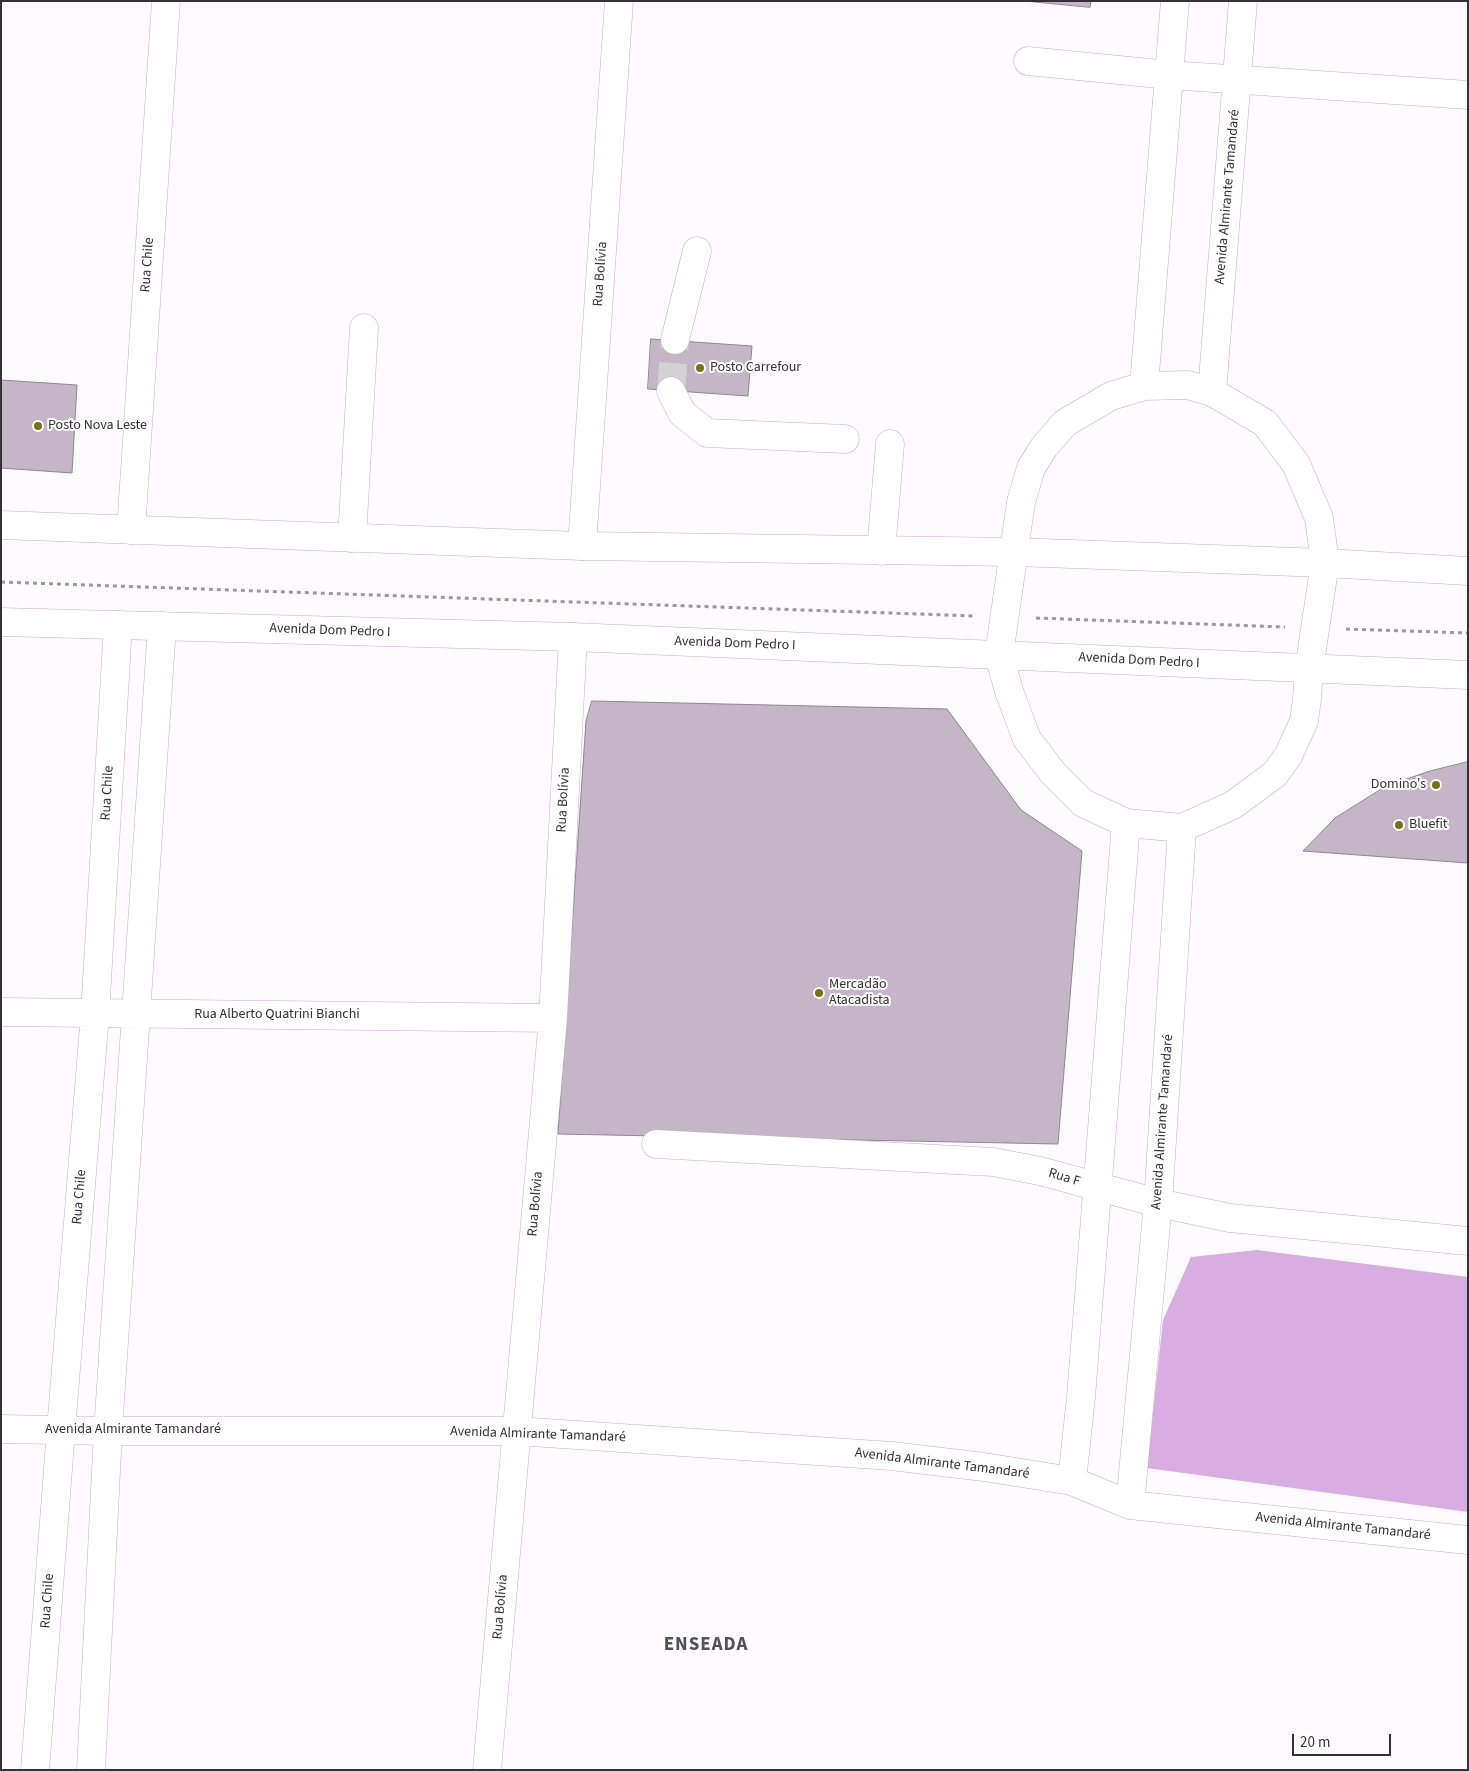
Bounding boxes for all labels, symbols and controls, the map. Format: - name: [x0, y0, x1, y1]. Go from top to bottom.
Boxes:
- street label: Avenida Almirante Tamandaré: [1212, 109, 1244, 285]
- street label: Rua Chile: [138, 237, 158, 293]
- street label: Rua Bolívia: [590, 241, 612, 307]
- place label: Posto Carrefour: [710, 360, 801, 376]
- marker: Posto Carrefour: [694, 362, 706, 374]
- place label: Posto Nova Leste: [48, 418, 147, 434]
- marker: Posto Nova Leste: [32, 420, 44, 432]
- street label: Avenida Dom Pedro I: [269, 620, 391, 642]
- street label: Avenida Dom Pedro I: [674, 633, 796, 655]
- street label: Avenida Dom Pedro I: [1078, 649, 1200, 673]
- street label: Rua Chile: [98, 765, 118, 821]
- street label: Rua Bolívia: [554, 767, 574, 833]
- place label: Domino's: [1371, 777, 1426, 793]
- marker: Domino's: [1430, 779, 1442, 791]
- place label: Bluefit: [1409, 817, 1448, 833]
- marker: Bluefit: [1393, 819, 1405, 831]
- place label: Mercadão Atacadista: [829, 977, 889, 1010]
- marker: Mercadão Atacadista: [813, 987, 825, 999]
- street label: Rua Alberto Quatrini Bianchi: [194, 1007, 360, 1023]
- street label: Avenida Almirante Tamandaré: [1148, 1034, 1178, 1210]
- street label: Rua F: [1046, 1165, 1082, 1191]
- street label: Rua Chile: [69, 1169, 91, 1225]
- street label: Rua Bolívia: [525, 1171, 547, 1237]
- street label: Avenida Almirante Tamandaré: [45, 1422, 221, 1438]
- street label: Avenida Almirante Tamandaré: [450, 1424, 626, 1446]
- street label: Avenida Almirante Tamandaré: [854, 1445, 1030, 1483]
- street label: Avenida Almirante Tamandaré: [1255, 1509, 1431, 1545]
- street label: Rua Chile: [38, 1573, 58, 1629]
- street label: Rua Bolívia: [490, 1574, 512, 1640]
- district label: ENSEADA: [663, 1635, 749, 1657]
- scale bar: [1294, 1724, 1393, 1756]
- text: 20 m: [1300, 1732, 1330, 1753]

